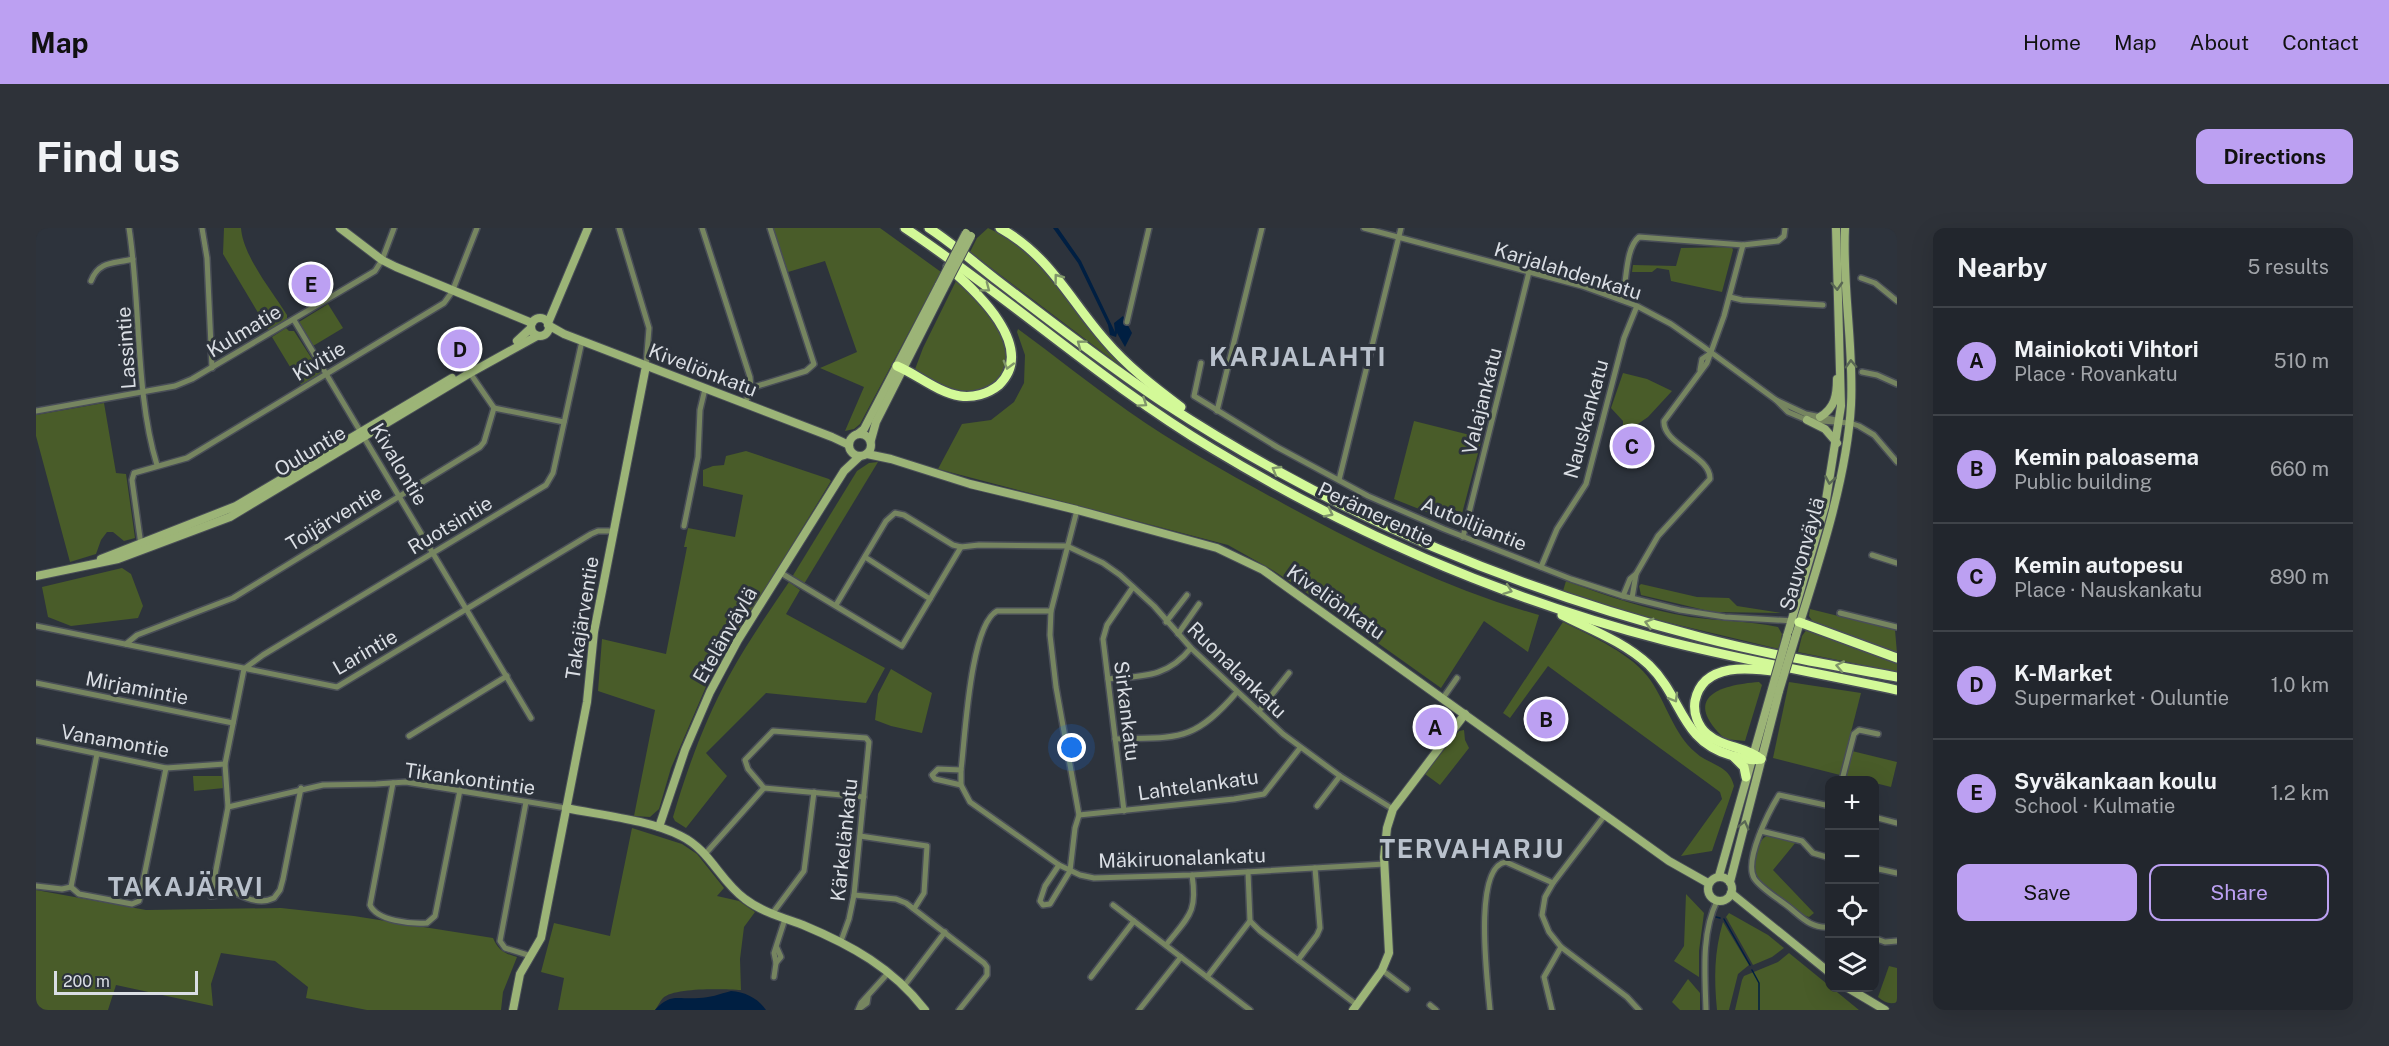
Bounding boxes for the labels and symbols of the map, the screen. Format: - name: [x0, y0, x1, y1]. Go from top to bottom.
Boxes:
- street label: Karjalahdenkatu: [1491, 237, 1645, 305]
- pin: E: [292, 262, 330, 306]
- one-way arrow: [1054, 274, 1065, 285]
- one-way arrow: [979, 280, 990, 291]
- one-way arrow: [1830, 282, 1843, 291]
- street label: Kulmatie: [202, 299, 286, 363]
- street label: Lassintie: [111, 306, 141, 390]
- pin: D: [440, 326, 480, 372]
- street label: Kivitie: [288, 336, 350, 386]
- street label: Kiveliönkatu: [645, 338, 761, 402]
- one-way arrow: [1077, 341, 1088, 352]
- district label: KARJALAHTI: [1209, 341, 1387, 372]
- street label: Valajankatu: [1457, 345, 1507, 457]
- street label: Nauskankatu: [1559, 357, 1613, 481]
- one-way arrow: [1003, 360, 1016, 370]
- one-way arrow: [1845, 360, 1858, 369]
- one-way arrow: [1136, 396, 1147, 407]
- street label: Kivalontie: [365, 419, 433, 509]
- street label: Ouluntie: [270, 420, 350, 482]
- pin: C: [1612, 424, 1652, 468]
- one-way arrow: [1272, 466, 1282, 477]
- one-way arrow: [1825, 475, 1837, 484]
- street label: Perämerentie: [1314, 477, 1438, 551]
- street label: Toijärventie: [282, 480, 386, 556]
- street label: Ruotsintie: [404, 491, 496, 559]
- street label: Autoilijantie: [1418, 492, 1530, 556]
- street label: Sauvonväylä: [1774, 495, 1830, 613]
- one-way arrow: [1322, 506, 1333, 517]
- street label: Takajärventie: [560, 555, 604, 681]
- street label: Kiveliönkatu: [1282, 559, 1390, 645]
- street label: Etelänväylä: [688, 583, 762, 687]
- one-way arrow: [1502, 583, 1512, 596]
- street label: Ruonalankatu: [1183, 617, 1291, 723]
- one-way arrow: [1645, 618, 1655, 630]
- street label: Larintie: [329, 624, 401, 680]
- street label: Sirkankatu: [1109, 660, 1145, 762]
- one-way arrow: [1835, 660, 1845, 673]
- street label: Mirjamintie: [83, 666, 191, 710]
- one-way arrow: [1667, 692, 1678, 702]
- pin: B: [1526, 696, 1566, 742]
- pin: A: [1416, 704, 1454, 750]
- street label: Vanamontie: [59, 720, 171, 762]
- your location: [1057, 733, 1086, 762]
- street label: Tikankontintie: [403, 758, 537, 800]
- street label: Lahtelankatu: [1136, 765, 1260, 805]
- street label: Kärkelänkatu: [826, 777, 862, 903]
- one-way arrow: [1736, 820, 1749, 830]
- district label: TERVAHARJU: [1379, 833, 1565, 864]
- street label: Mäkiruonalankatu: [1098, 843, 1266, 873]
- district label: TAKAJÄRVI: [108, 871, 264, 902]
- scale bar: [54, 968, 198, 996]

